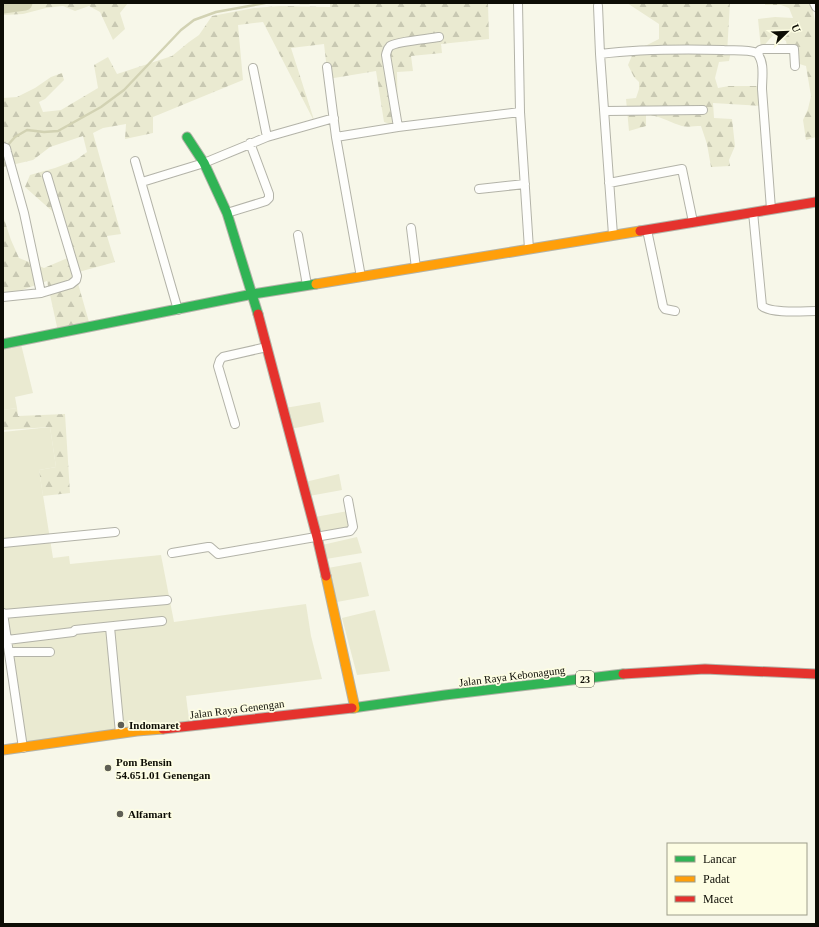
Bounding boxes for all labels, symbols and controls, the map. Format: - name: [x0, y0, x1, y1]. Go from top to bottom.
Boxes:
- north arrow: [767, 12, 807, 52]
- text: U: [789, 22, 803, 34]
- street label: Jalan Raya Kebonagung: [458, 663, 566, 688]
- road number: 23: [576, 671, 594, 687]
- street label: Jalan Raya Genengan: [189, 697, 286, 721]
- place label: Indomaret: [129, 719, 179, 731]
- marker: Indomaret: [116, 720, 126, 730]
- place label: Pom Bensin 54.651.01 Genengan: [116, 756, 210, 781]
- marker: Pom Bensin 54.651.01 Genengan: [103, 763, 113, 773]
- place label: Alfamart: [128, 808, 172, 820]
- marker: Alfamart: [115, 809, 125, 819]
- legend: [667, 843, 807, 915]
- text: Lancar: [703, 852, 736, 866]
- text: Padat: [703, 872, 730, 886]
- text: Macet: [703, 892, 734, 906]

